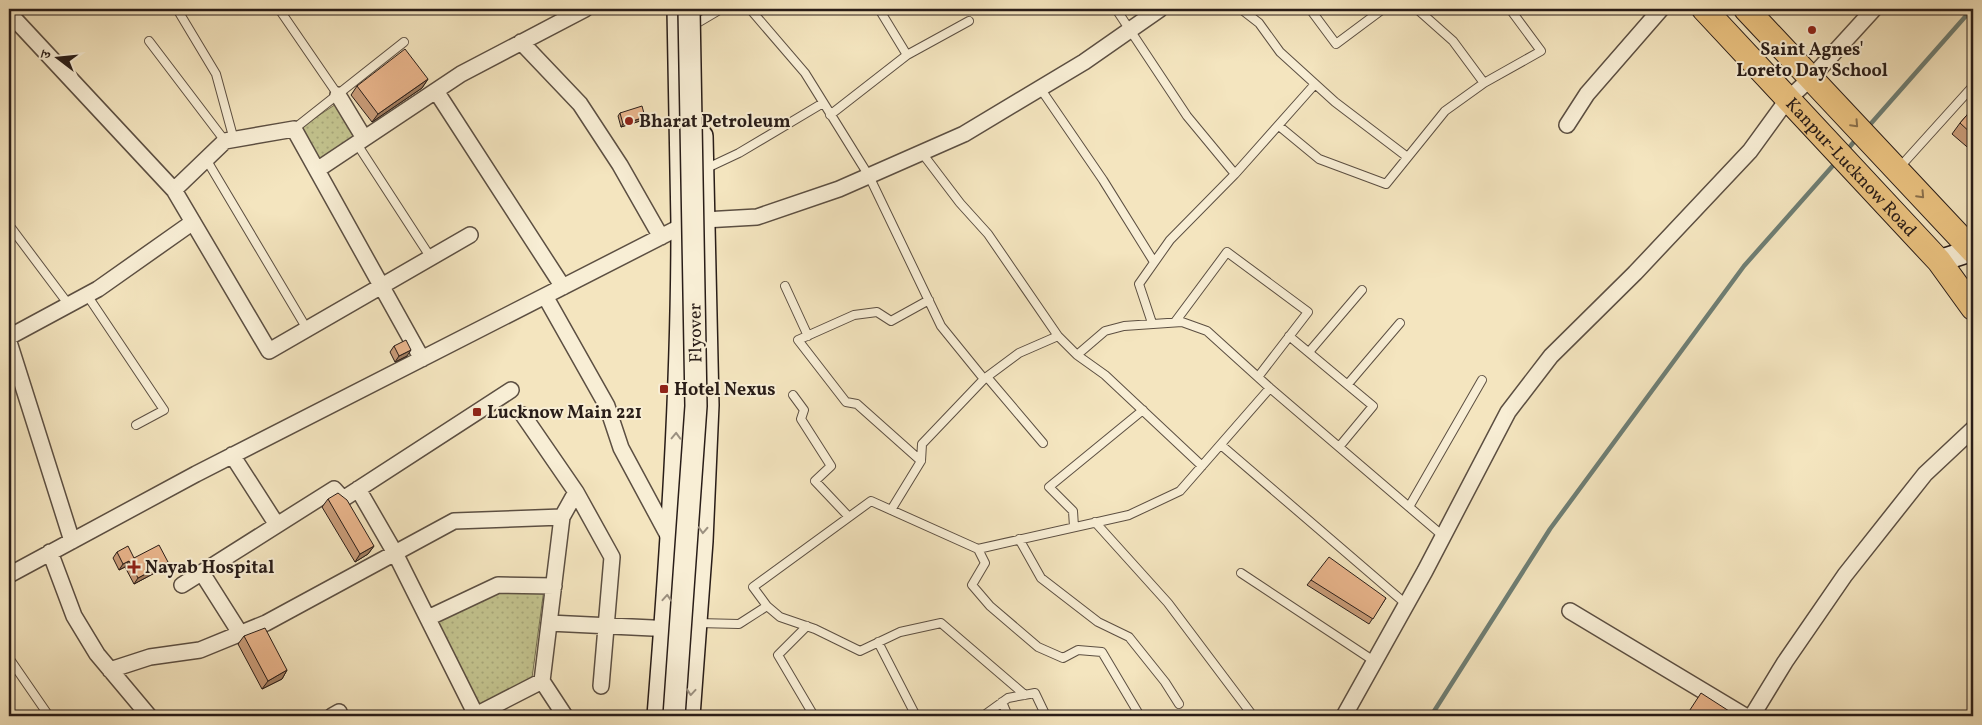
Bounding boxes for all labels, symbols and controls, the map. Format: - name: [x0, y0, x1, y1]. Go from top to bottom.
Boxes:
- marker: Saint Agnes' Loreto Day School: [1806, 24, 1818, 36]
- north arrow: [32, 32, 82, 82]
- place label: Saint Agnes' Loreto Day School: [1736, 38, 1888, 84]
- text: उ: [37, 48, 57, 62]
- street label: Kanpur-Lucknow Road: [1779, 93, 1922, 243]
- place label: Bharat Petroleum: [639, 110, 791, 135]
- marker: Bharat Petroleum: [623, 115, 635, 127]
- one-way arrow: [1849, 119, 1858, 128]
- one-way arrow: [1915, 189, 1924, 198]
- street label: Flyover: [683, 302, 710, 363]
- place label: Hotel Nexus: [674, 378, 776, 403]
- marker: Hotel Nexus: [658, 383, 670, 395]
- place label: Lucknow Main 221: [487, 401, 642, 426]
- marker: Lucknow Main 221: [471, 406, 483, 418]
- one-way arrow: [670, 431, 681, 439]
- one-way arrow: [697, 526, 708, 534]
- place label: Nayab Hospital: [145, 556, 274, 581]
- marker: Nayab Hospital: [127, 560, 141, 574]
- one-way arrow: [662, 594, 673, 602]
- one-way arrow: [686, 688, 697, 696]

